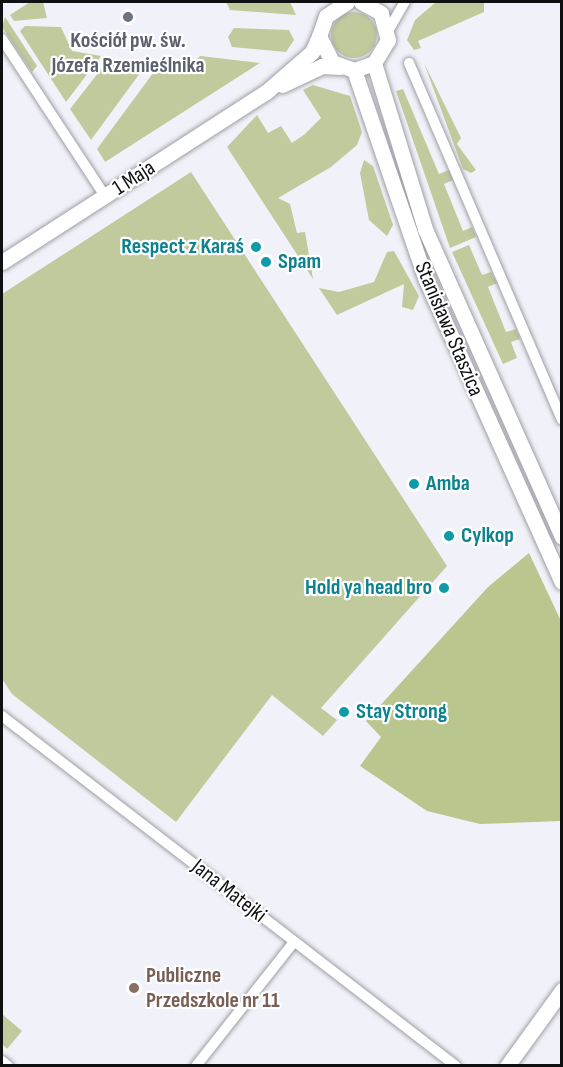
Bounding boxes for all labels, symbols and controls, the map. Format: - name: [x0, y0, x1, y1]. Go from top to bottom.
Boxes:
- marker: Kościół pw. św. Józefa Rzemieślnika: [121, 10, 135, 24]
- place label: Kościół pw. św. Józefa Rzemieślnika: [51, 27, 205, 78]
- street label: 1 Maja: [108, 155, 160, 201]
- place label: Respect z Karaś: [121, 234, 244, 260]
- marker: Respect z Karaś: [249, 240, 263, 254]
- place label: Spam: [278, 249, 321, 275]
- marker: Spam: [259, 255, 273, 269]
- street label: Stanisława Staszica: [409, 258, 489, 400]
- place label: Amba: [426, 471, 470, 497]
- marker: Amba: [407, 477, 421, 491]
- place label: Cylkop: [461, 523, 514, 549]
- marker: Cylkop: [442, 529, 456, 543]
- place label: Hold ya head bro: [305, 575, 432, 601]
- marker: Hold ya head bro: [437, 581, 451, 595]
- place label: Stay Strong: [356, 699, 447, 725]
- marker: Stay Strong: [337, 705, 351, 719]
- street label: Jana Matejki: [186, 854, 272, 928]
- place label: Publiczne Przedszkole nr 11: [146, 962, 280, 1014]
- marker: Publiczne Przedszkole nr 11: [127, 981, 141, 995]

